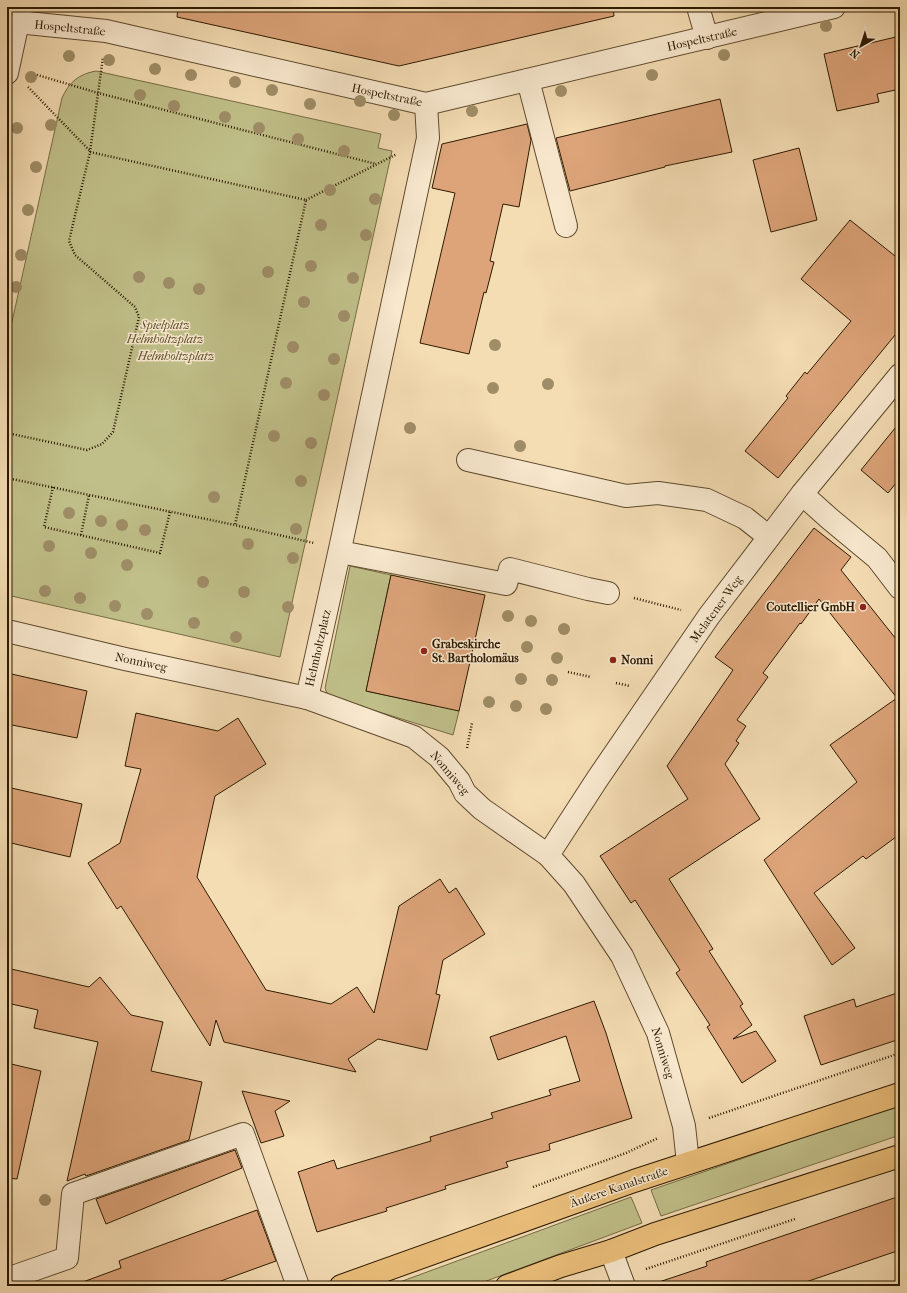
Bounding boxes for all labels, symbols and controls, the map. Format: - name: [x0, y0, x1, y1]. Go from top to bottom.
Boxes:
- street label: Hospeltstraße: [34, 17, 106, 39]
- street label: Hospeltstraße: [666, 24, 739, 54]
- north arrow: [841, 26, 881, 66]
- text: N: [847, 45, 862, 61]
- street label: Hospeltstraße: [350, 81, 424, 109]
- park label: Spielplatz Helmholtzplatz: [126, 318, 203, 346]
- park label: Helmholtzplatz: [137, 349, 214, 363]
- street label: Melatener Weg: [687, 572, 745, 645]
- place label: Coutellier GmbH: [766, 600, 856, 614]
- marker: Coutellier GmbH: [858, 602, 868, 612]
- street label: Helmholtzplatz: [302, 607, 334, 688]
- place label: Grabeskirche St. Bartholomäus: [432, 637, 519, 665]
- marker: Grabeskirche St. Bartholomäus: [419, 646, 429, 656]
- street label: Nonniweg: [113, 650, 169, 675]
- place label: Nonni: [621, 653, 654, 667]
- marker: Nonni: [608, 655, 618, 665]
- street label: Nonniweg: [428, 748, 473, 798]
- street label: Nonniweg: [649, 1025, 678, 1081]
- street label: Äußere Kanalstraße: [567, 1163, 670, 1211]

